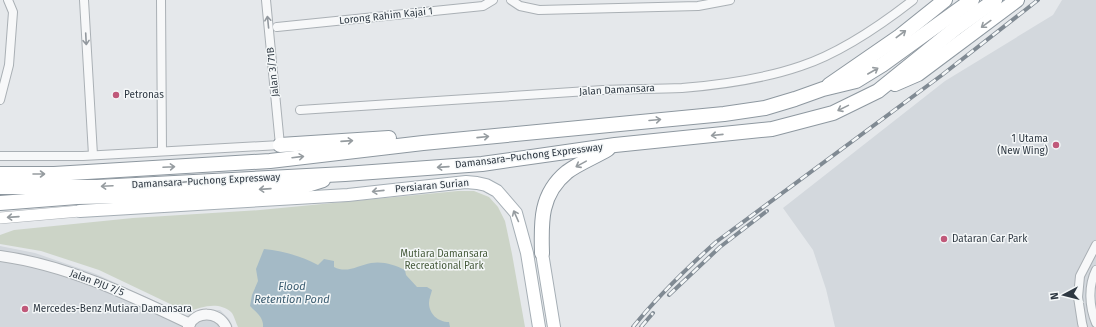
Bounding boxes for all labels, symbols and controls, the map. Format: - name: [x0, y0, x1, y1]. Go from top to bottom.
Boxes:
- street label: Lorong Rahim Kajai 1: [339, 5, 433, 27]
- one-way arrow: [264, 16, 272, 29]
- one-way arrow: [981, 19, 992, 28]
- one-way arrow: [896, 30, 907, 39]
- one-way arrow: [83, 32, 90, 45]
- street label: Jalan 3/71B: [264, 47, 282, 97]
- one-way arrow: [867, 66, 879, 74]
- street label: Jalan Damansara: [579, 82, 655, 98]
- place label: Petronas: [124, 89, 164, 101]
- marker: Petronas: [111, 90, 121, 100]
- one-way arrow: [838, 105, 850, 112]
- one-way arrow: [648, 117, 661, 124]
- one-way arrow: [711, 131, 724, 139]
- one-way arrow: [476, 133, 489, 141]
- place label: 1 Utama (New Wing): [997, 133, 1048, 157]
- one-way arrow: [340, 137, 353, 144]
- marker: 1 Utama (New Wing): [1051, 140, 1061, 150]
- street label: Damansara–Puchong Expressway: [454, 141, 604, 171]
- one-way arrow: [291, 154, 304, 161]
- one-way arrow: [575, 161, 587, 169]
- one-way arrow: [162, 163, 175, 170]
- one-way arrow: [437, 163, 450, 170]
- one-way arrow: [32, 170, 45, 178]
- street label: Damansara–Puchong Expressway: [131, 171, 281, 191]
- street label: Persiaran Surian: [394, 177, 470, 195]
- one-way arrow: [101, 182, 114, 190]
- one-way arrow: [259, 185, 272, 192]
- one-way arrow: [371, 188, 384, 195]
- one-way arrow: [512, 210, 519, 222]
- one-way arrow: [7, 213, 20, 220]
- place label: Dataran Car Park: [952, 233, 1028, 245]
- marker: Dataran Car Park: [939, 234, 949, 244]
- park label: Mutiara Damansara Recreational Park: [400, 248, 488, 272]
- street label: Jalan PJU 7/5: [68, 267, 126, 299]
- north arrow: [1044, 275, 1084, 315]
- water label: Flood Retention Pond: [254, 280, 330, 306]
- text: N: [1048, 292, 1061, 301]
- place label: Mercedes-Benz Mutiara Damansara: [33, 303, 192, 315]
- marker: Mercedes-Benz Mutiara Damansara: [20, 304, 30, 314]

